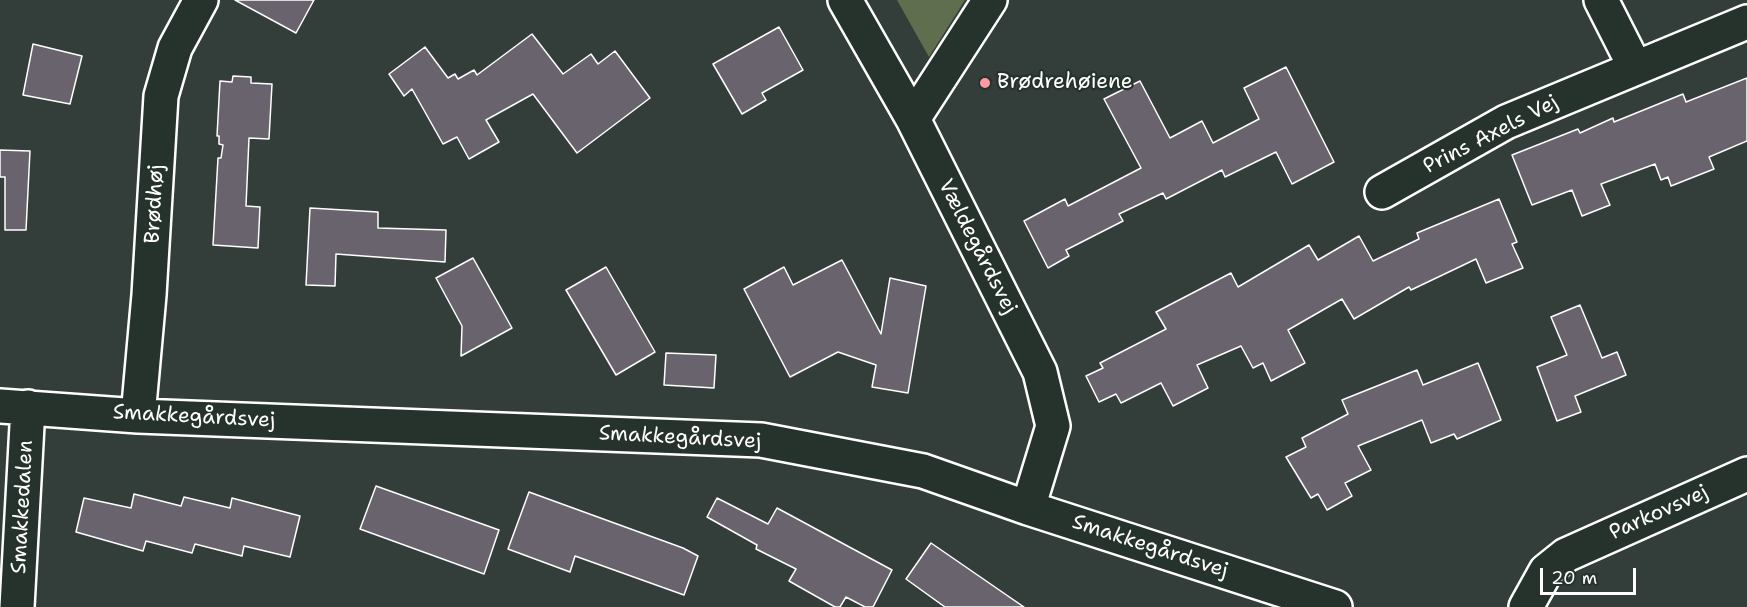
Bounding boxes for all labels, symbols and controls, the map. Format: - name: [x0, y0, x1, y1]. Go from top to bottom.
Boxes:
- place label: Brødrehøiene: [997, 70, 1133, 96]
- marker: Brødrehøiene: [978, 76, 992, 90]
- street label: Prins Axels Vej: [1419, 90, 1563, 180]
- street label: Brødhøj: [140, 164, 170, 244]
- street label: Vældegårdsvej: [932, 175, 1022, 319]
- street label: Smakkegårdsvej: [112, 400, 276, 434]
- street label: Smakkegårdsvej: [598, 421, 762, 455]
- street label: Smakkedalen: [7, 439, 39, 575]
- street label: Parkovsvej: [1606, 480, 1712, 546]
- street label: Smakkegårdsvej: [1069, 510, 1231, 584]
- scale bar: [1543, 556, 1639, 594]
- text: 20 m: [1551, 566, 1597, 590]

